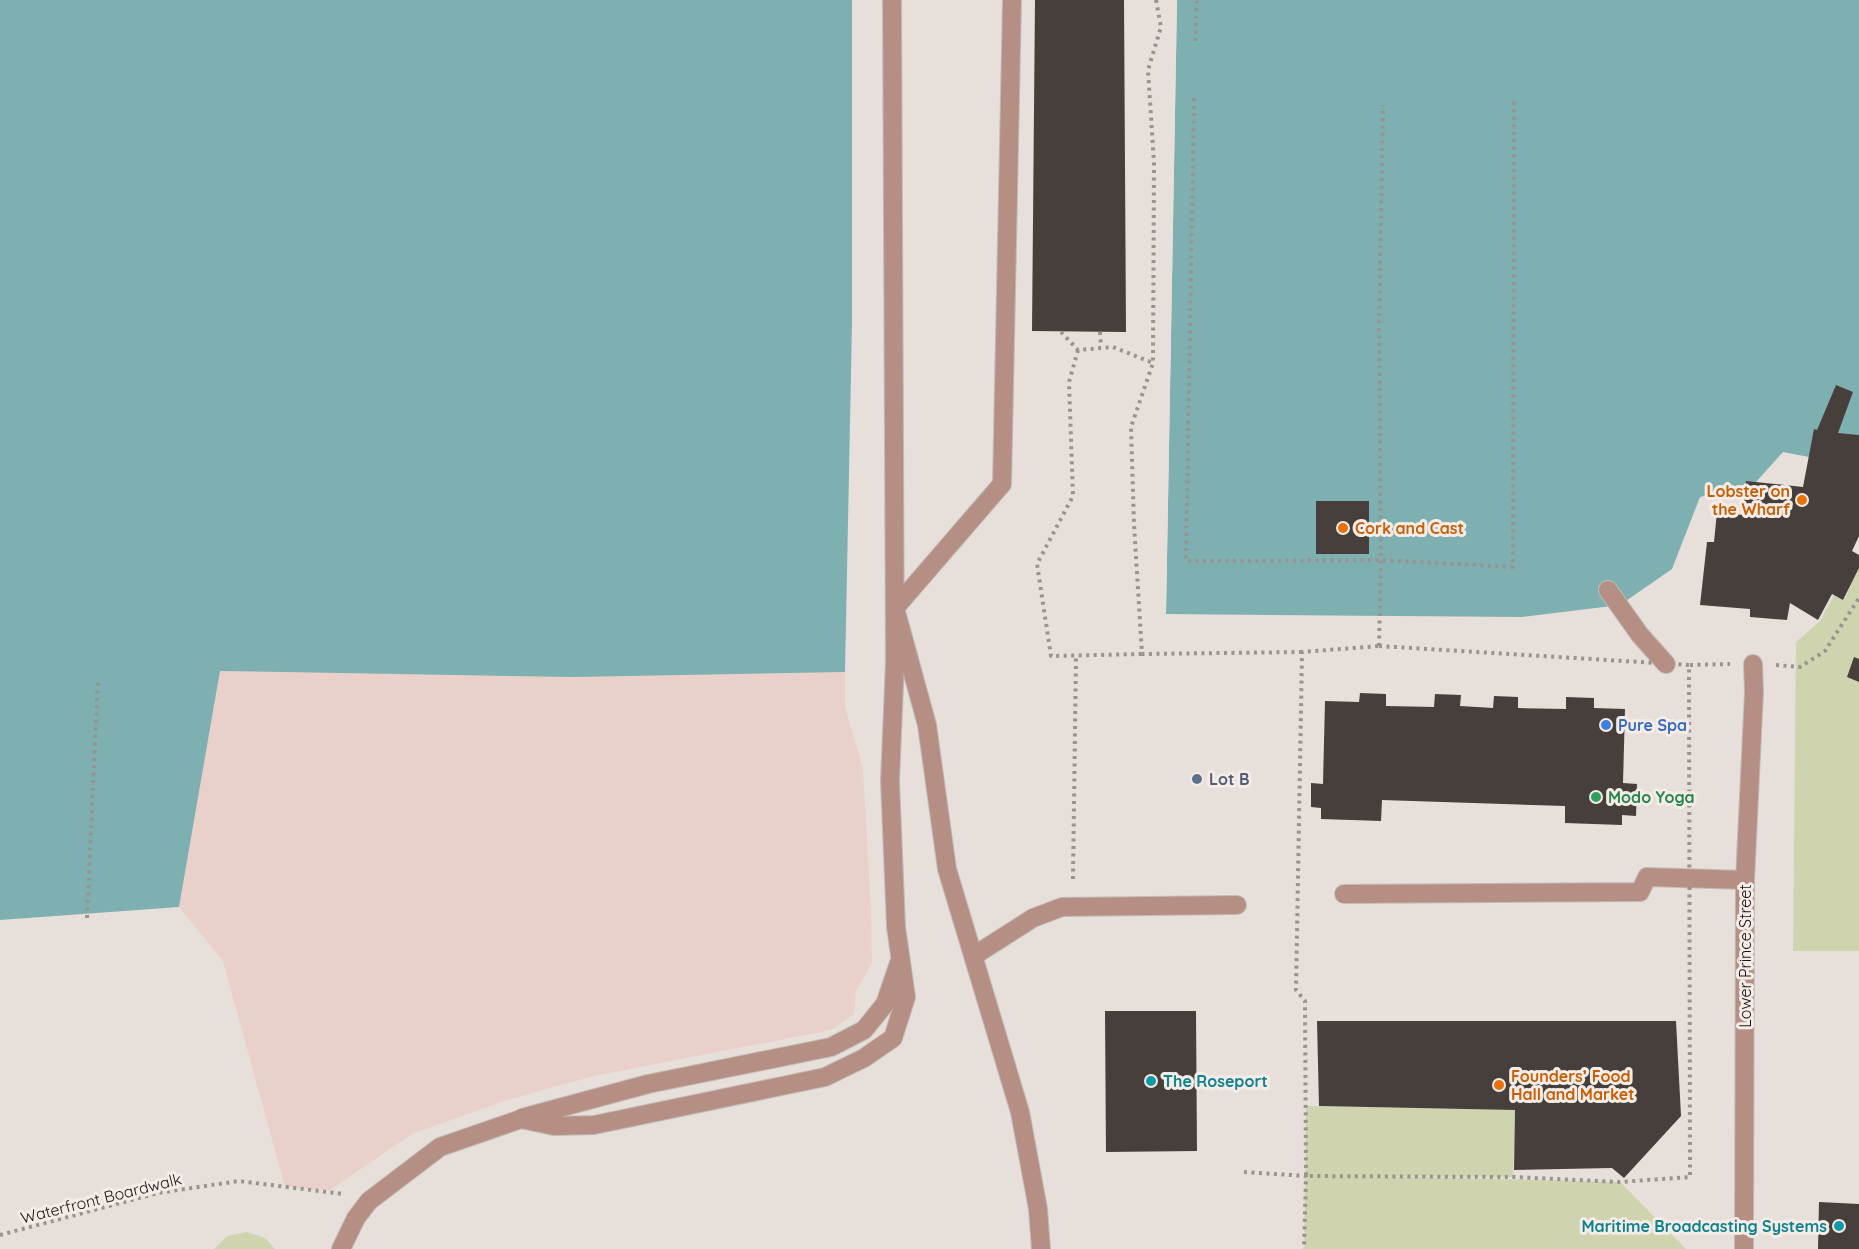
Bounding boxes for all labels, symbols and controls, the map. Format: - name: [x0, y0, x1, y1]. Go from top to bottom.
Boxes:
- place label: Lobster on the Wharf: [1706, 481, 1790, 519]
- marker: Lobster on the Wharf: [1795, 493, 1809, 507]
- place label: Cork and Cast: [1355, 518, 1464, 538]
- marker: Cork and Cast: [1336, 521, 1350, 535]
- place label: Pure Spa: [1618, 715, 1687, 735]
- marker: Pure Spa: [1599, 718, 1613, 732]
- place label: Lot B: [1209, 769, 1249, 789]
- marker: Lot B: [1190, 772, 1204, 786]
- place label: Modo Yoga: [1608, 787, 1695, 807]
- marker: Modo Yoga: [1589, 790, 1603, 804]
- street label: Lower Prince Street: [1735, 884, 1755, 1028]
- place label: Founders’ Food Hall and Market: [1511, 1066, 1635, 1104]
- place label: The Roseport: [1163, 1071, 1268, 1091]
- marker: The Roseport: [1144, 1074, 1158, 1088]
- marker: Founders’ Food Hall and Market: [1492, 1078, 1506, 1092]
- street label: Waterfront Boardwalk: [18, 1168, 184, 1228]
- place label: Maritime Broadcasting Systems: [1581, 1216, 1827, 1236]
- marker: Maritime Broadcasting Systems: [1832, 1219, 1846, 1233]

